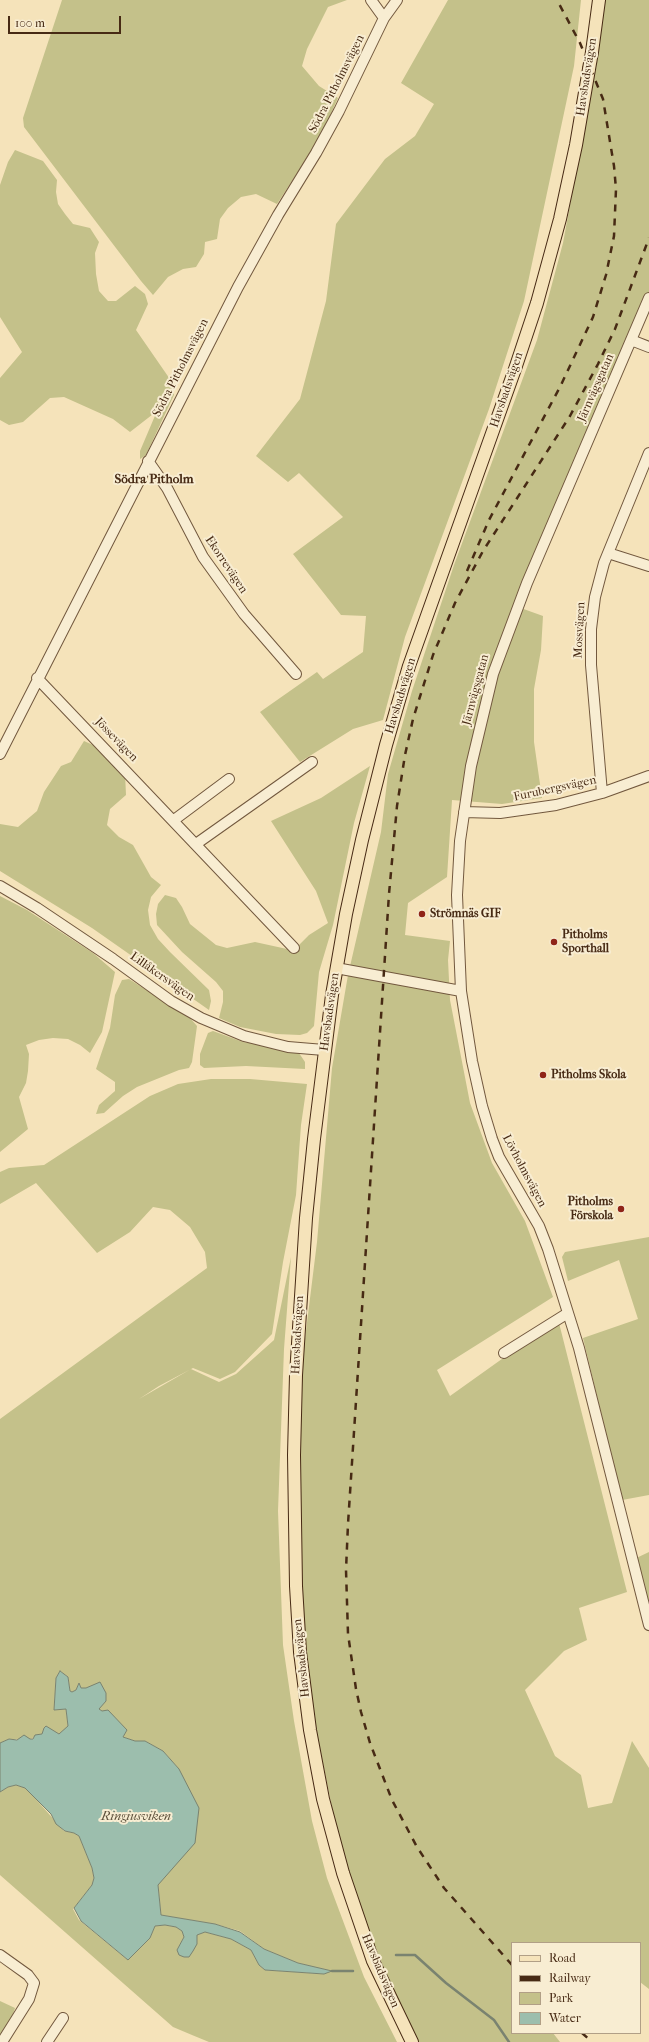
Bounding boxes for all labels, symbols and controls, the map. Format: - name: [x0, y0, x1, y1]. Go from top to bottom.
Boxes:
- scale bar: [10, 8, 123, 34]
- text: 100 m: [15, 16, 45, 30]
- street label: Södra Pitholmsvägen: [306, 33, 368, 135]
- street label: Havsbadsvägen: [574, 37, 600, 117]
- street label: Södra Pitholmsvägen: [150, 317, 212, 419]
- street label: Havsbadsvägen: [487, 350, 527, 430]
- street label: Järnvägsgatan: [575, 352, 617, 424]
- district label: Södra Pitholm: [114, 472, 194, 488]
- street label: Ekorrevägen: [202, 534, 250, 596]
- street label: Mossvägen: [571, 601, 589, 659]
- street label: Järnvägsgatan: [460, 653, 492, 727]
- street label: Havsbadsvägen: [383, 656, 419, 736]
- street label: Jössevägen: [91, 715, 141, 765]
- street label: Furubergsvägen: [512, 773, 598, 805]
- place label: Strömnäs GIF: [430, 907, 501, 921]
- marker: Strömnäs GIF: [417, 909, 427, 919]
- place label: Pitholms Sporthall: [562, 928, 609, 956]
- marker: Pitholms Sporthall: [549, 937, 559, 947]
- street label: Lillåkersvägen: [127, 950, 197, 1004]
- street label: Havsbadsvägen: [317, 972, 343, 1052]
- place label: Pitholms Skola: [551, 1068, 626, 1082]
- marker: Pitholms Skola: [538, 1070, 548, 1080]
- street label: Lövholmsvägen: [499, 1132, 549, 1210]
- place label: Pitholms Förskola: [568, 1195, 613, 1223]
- marker: Pitholms Förskola: [616, 1204, 626, 1214]
- street label: Havsbadsvägen: [289, 1295, 307, 1375]
- street label: Havsbadsvägen: [291, 1618, 313, 1698]
- water label: Ringiusviken: [101, 1809, 171, 1825]
- street label: Havsbadsvägen: [358, 1932, 402, 2010]
- legend: [511, 1942, 641, 2034]
- text: Road: [549, 1951, 576, 1965]
- text: Railway: [549, 1971, 591, 1985]
- text: Park: [549, 1991, 573, 2005]
- text: Water: [549, 2011, 581, 2025]

